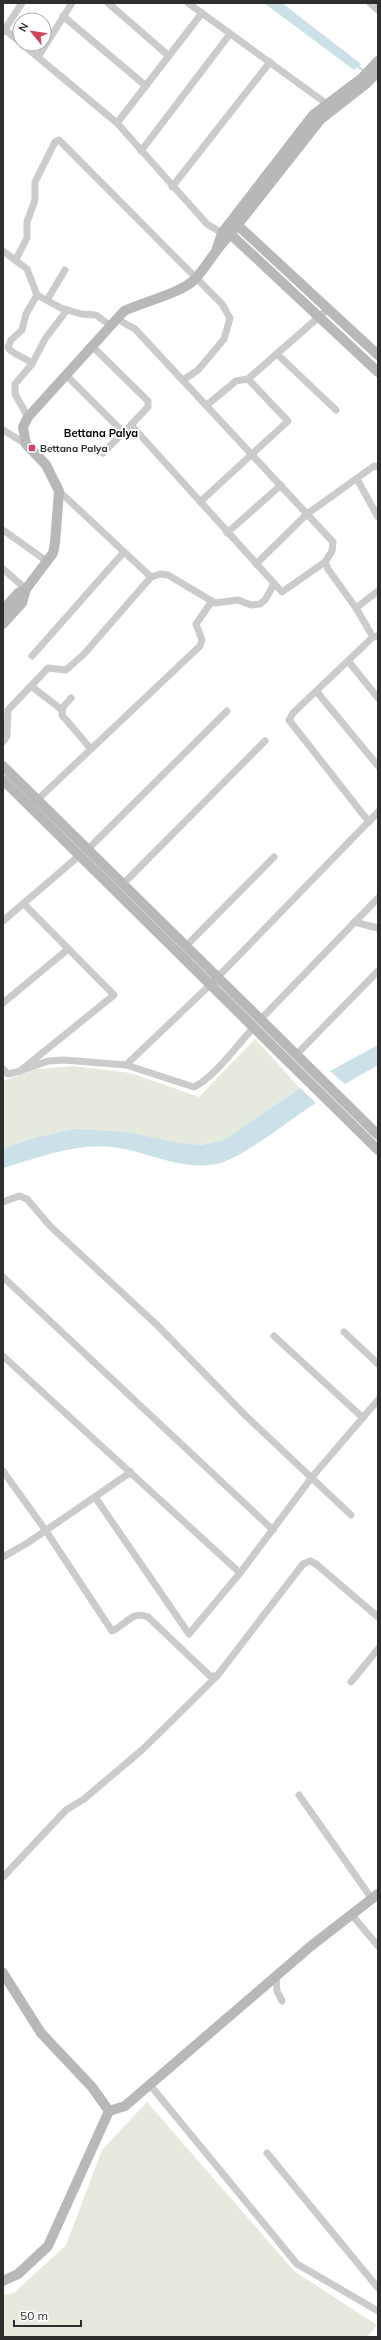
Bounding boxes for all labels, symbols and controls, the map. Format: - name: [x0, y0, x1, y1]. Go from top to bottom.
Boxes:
- north arrow: [12, 12, 52, 52]
- text: N: [15, 20, 31, 34]
- district label: Bettana Palya: [64, 426, 138, 440]
- place label: Bettana Palya: [40, 442, 108, 455]
- marker: Bettana Palya: [27, 443, 37, 453]
- scale bar: [14, 2302, 81, 2328]
- text: 50 m: [20, 2308, 48, 2323]

